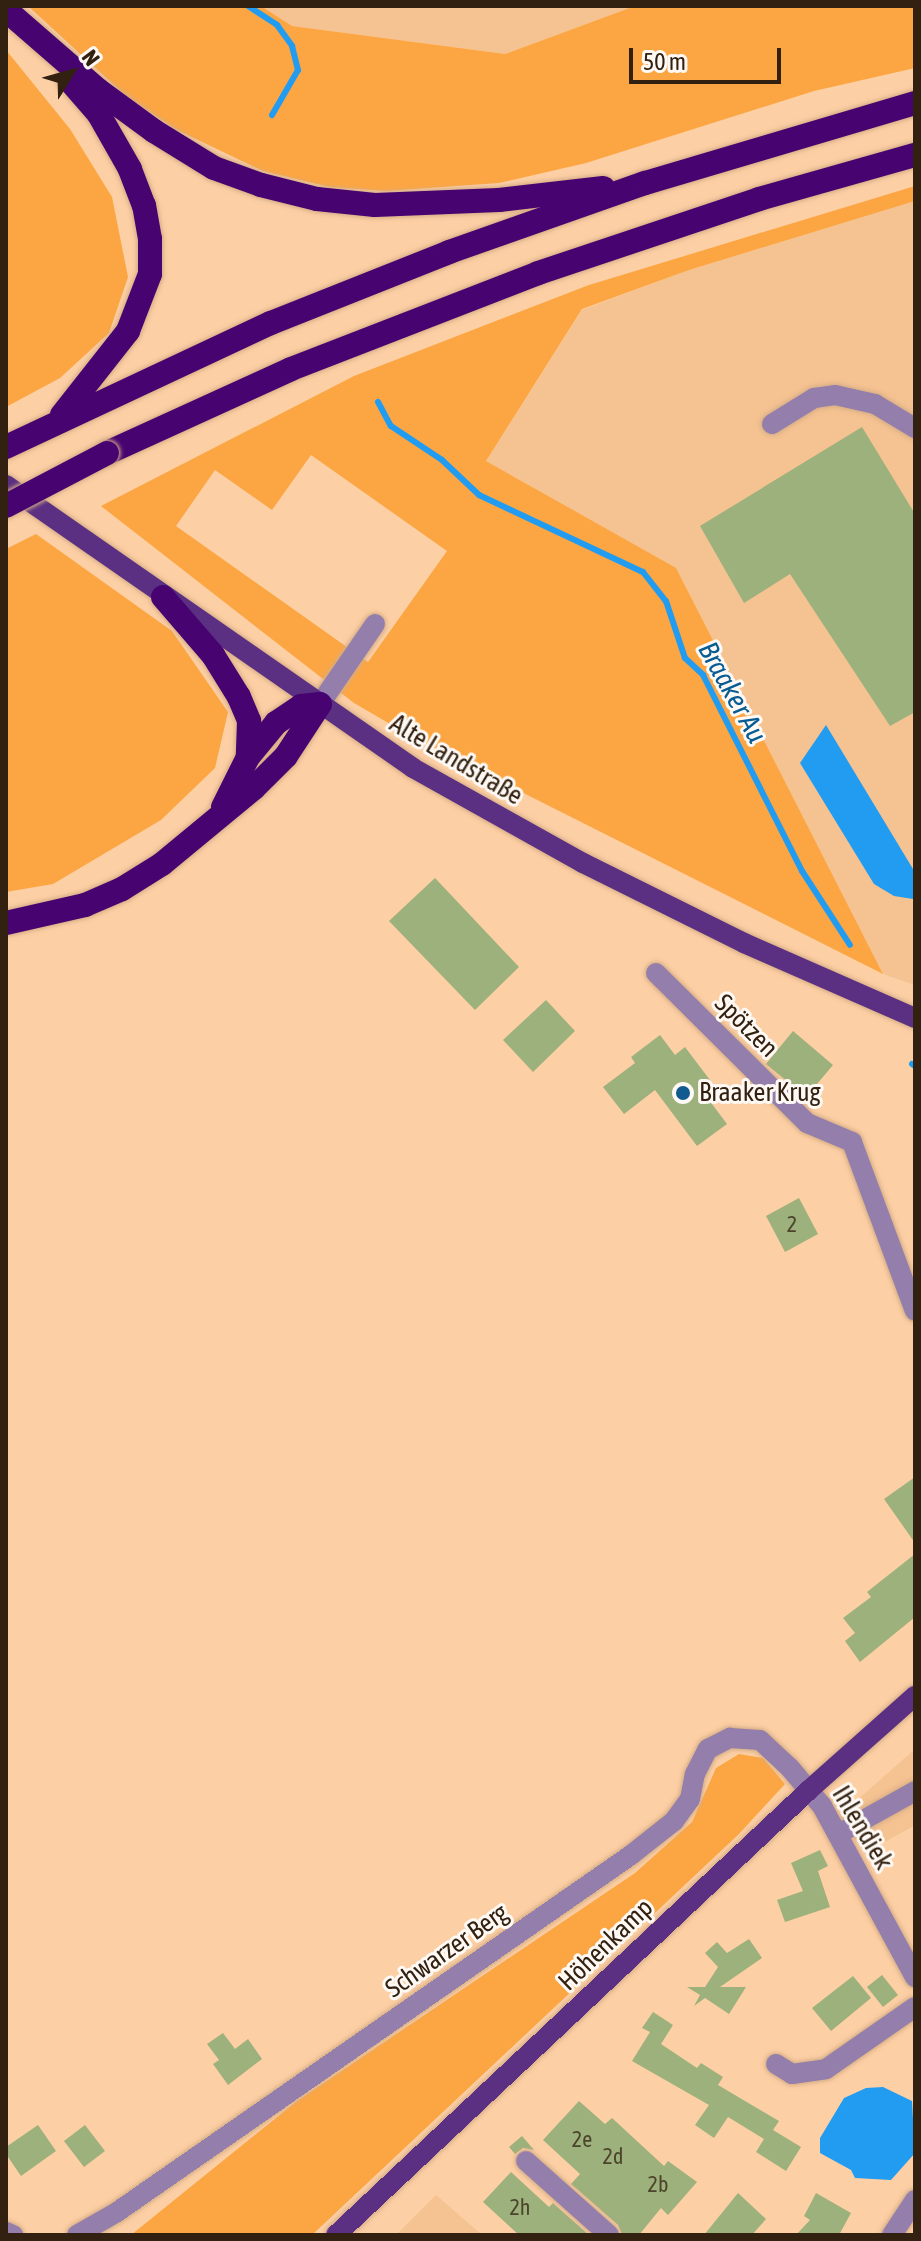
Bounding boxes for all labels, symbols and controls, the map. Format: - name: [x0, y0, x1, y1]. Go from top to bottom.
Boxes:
- north arrow: [32, 32, 112, 112]
- scale bar: [633, 32, 785, 82]
- text: N: [77, 45, 105, 71]
- text: 50 m: [643, 48, 686, 75]
- water label: Braaker Au: [692, 636, 774, 748]
- street label: Alte Landstraße: [384, 708, 528, 812]
- street label: Spötzen: [708, 988, 784, 1064]
- place label: Braaker Krug: [699, 1077, 821, 1109]
- marker: Braaker Krug: [674, 1084, 692, 1102]
- house number: 2: [787, 1212, 797, 1238]
- street label: Ihlendiek: [825, 1781, 899, 1875]
- street label: Höhenkamp: [552, 1892, 660, 1998]
- street label: Schwarzer Berg: [380, 1897, 514, 2005]
- house number: 2e: [572, 2127, 592, 2153]
- house number: 2d: [603, 2144, 623, 2170]
- house number: 2b: [648, 2172, 668, 2198]
- house number: 2h: [509, 2195, 531, 2221]

